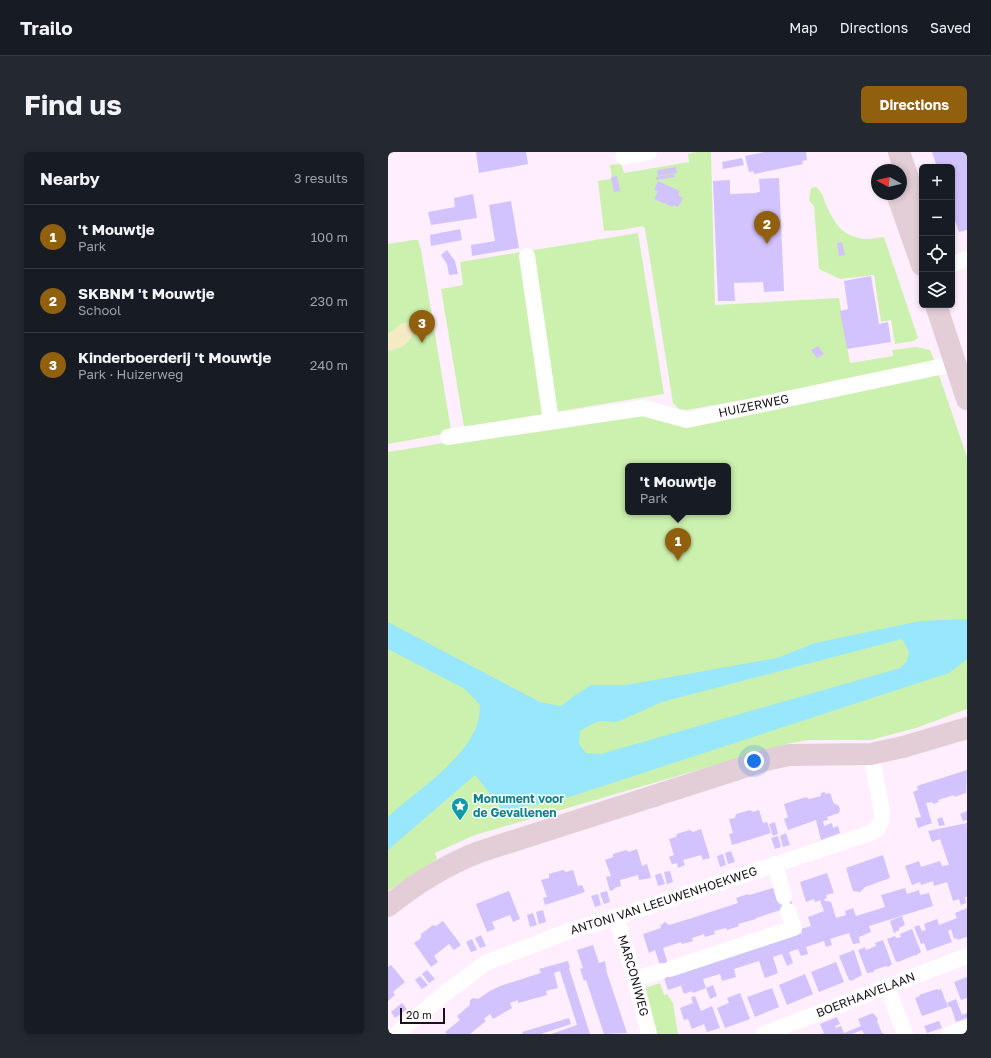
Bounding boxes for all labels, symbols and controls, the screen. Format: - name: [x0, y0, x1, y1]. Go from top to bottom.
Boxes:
- text: Trailo: [20, 16, 73, 39]
- text: Map: [789, 19, 818, 36]
- text: Directions: [840, 19, 908, 36]
- text: Saved: [930, 19, 971, 36]
- button: Directions: [861, 86, 967, 123]
- text: Find us: [24, 88, 122, 121]
- north arrow: [871, 164, 907, 200]
- map controls: [919, 164, 955, 308]
- button: +: [919, 164, 955, 200]
- text: Nearby: [40, 168, 100, 189]
- text: 3 results: [294, 170, 348, 186]
- button: −: [919, 200, 955, 236]
- pin: 2: [754, 211, 780, 244]
- text: 't Mouwtje: [78, 220, 155, 238]
- text: 1: [50, 229, 56, 245]
- text: 100 m: [311, 229, 348, 245]
- button: locate: [919, 236, 955, 272]
- text: Park: [78, 238, 106, 254]
- button: layers: [919, 272, 955, 308]
- text: SKBNM 't Mouwtje: [78, 284, 215, 302]
- text: 2: [49, 293, 57, 309]
- text: 230 m: [310, 293, 348, 309]
- text: School: [78, 302, 121, 318]
- pin: 3: [409, 310, 435, 343]
- text: Kinderboerderij 't Mouwtje: [78, 348, 271, 366]
- text: 3: [49, 357, 57, 373]
- text: 240 m: [310, 357, 348, 373]
- text: Park · Huizerweg: [78, 366, 183, 382]
- street label: HUIZERWEG: [717, 391, 790, 420]
- popup: [625, 463, 731, 515]
- text: 't Mouwtje: [640, 472, 716, 490]
- text: Park: [640, 490, 668, 506]
- pin: 1: [665, 528, 691, 561]
- your location: [744, 751, 764, 771]
- place label: Monument voor de Gevallenen: [473, 791, 564, 820]
- place icon: Monument voor de Gevallenen: [450, 796, 470, 821]
- street label: ANTONI VAN LEEUWENHOEKWEG: [568, 863, 759, 937]
- street label: MARCONIWEG: [615, 933, 652, 1018]
- street label: BOERHAAVELAAN: [814, 969, 917, 1020]
- scale bar: [400, 1006, 445, 1025]
- text: 20 m: [406, 1008, 432, 1021]

